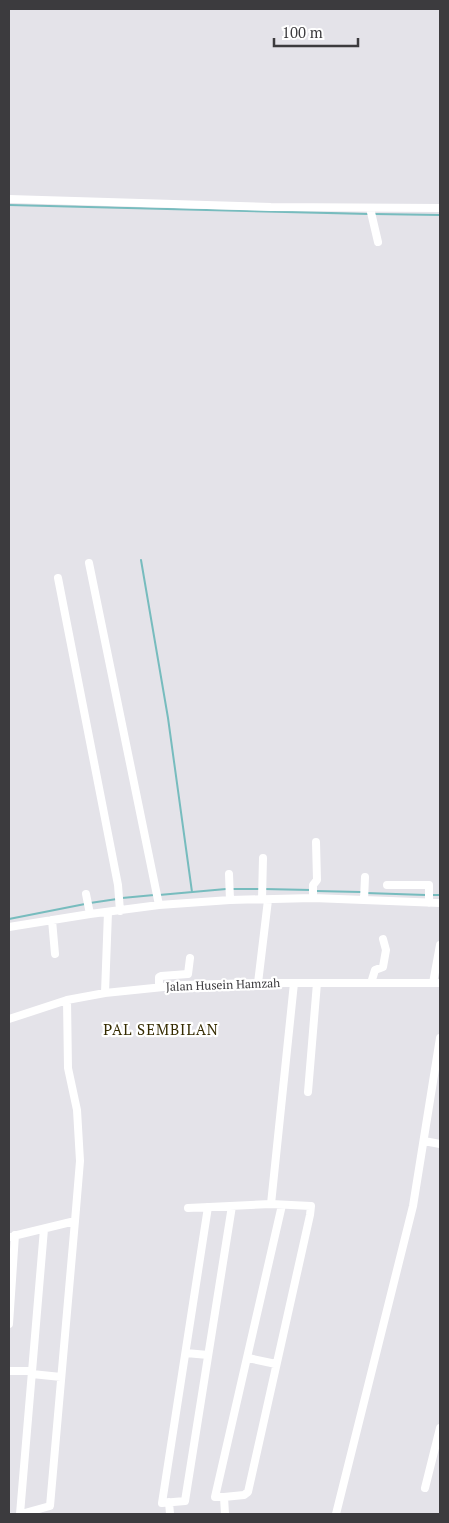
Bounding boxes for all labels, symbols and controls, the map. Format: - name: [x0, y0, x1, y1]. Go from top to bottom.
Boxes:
- scale bar: [274, 15, 358, 47]
- text: 100 m: [282, 22, 323, 42]
- street label: Jalan Husein Hamzah: [166, 975, 280, 994]
- district label: PAL SEMBILAN: [103, 1019, 219, 1039]

